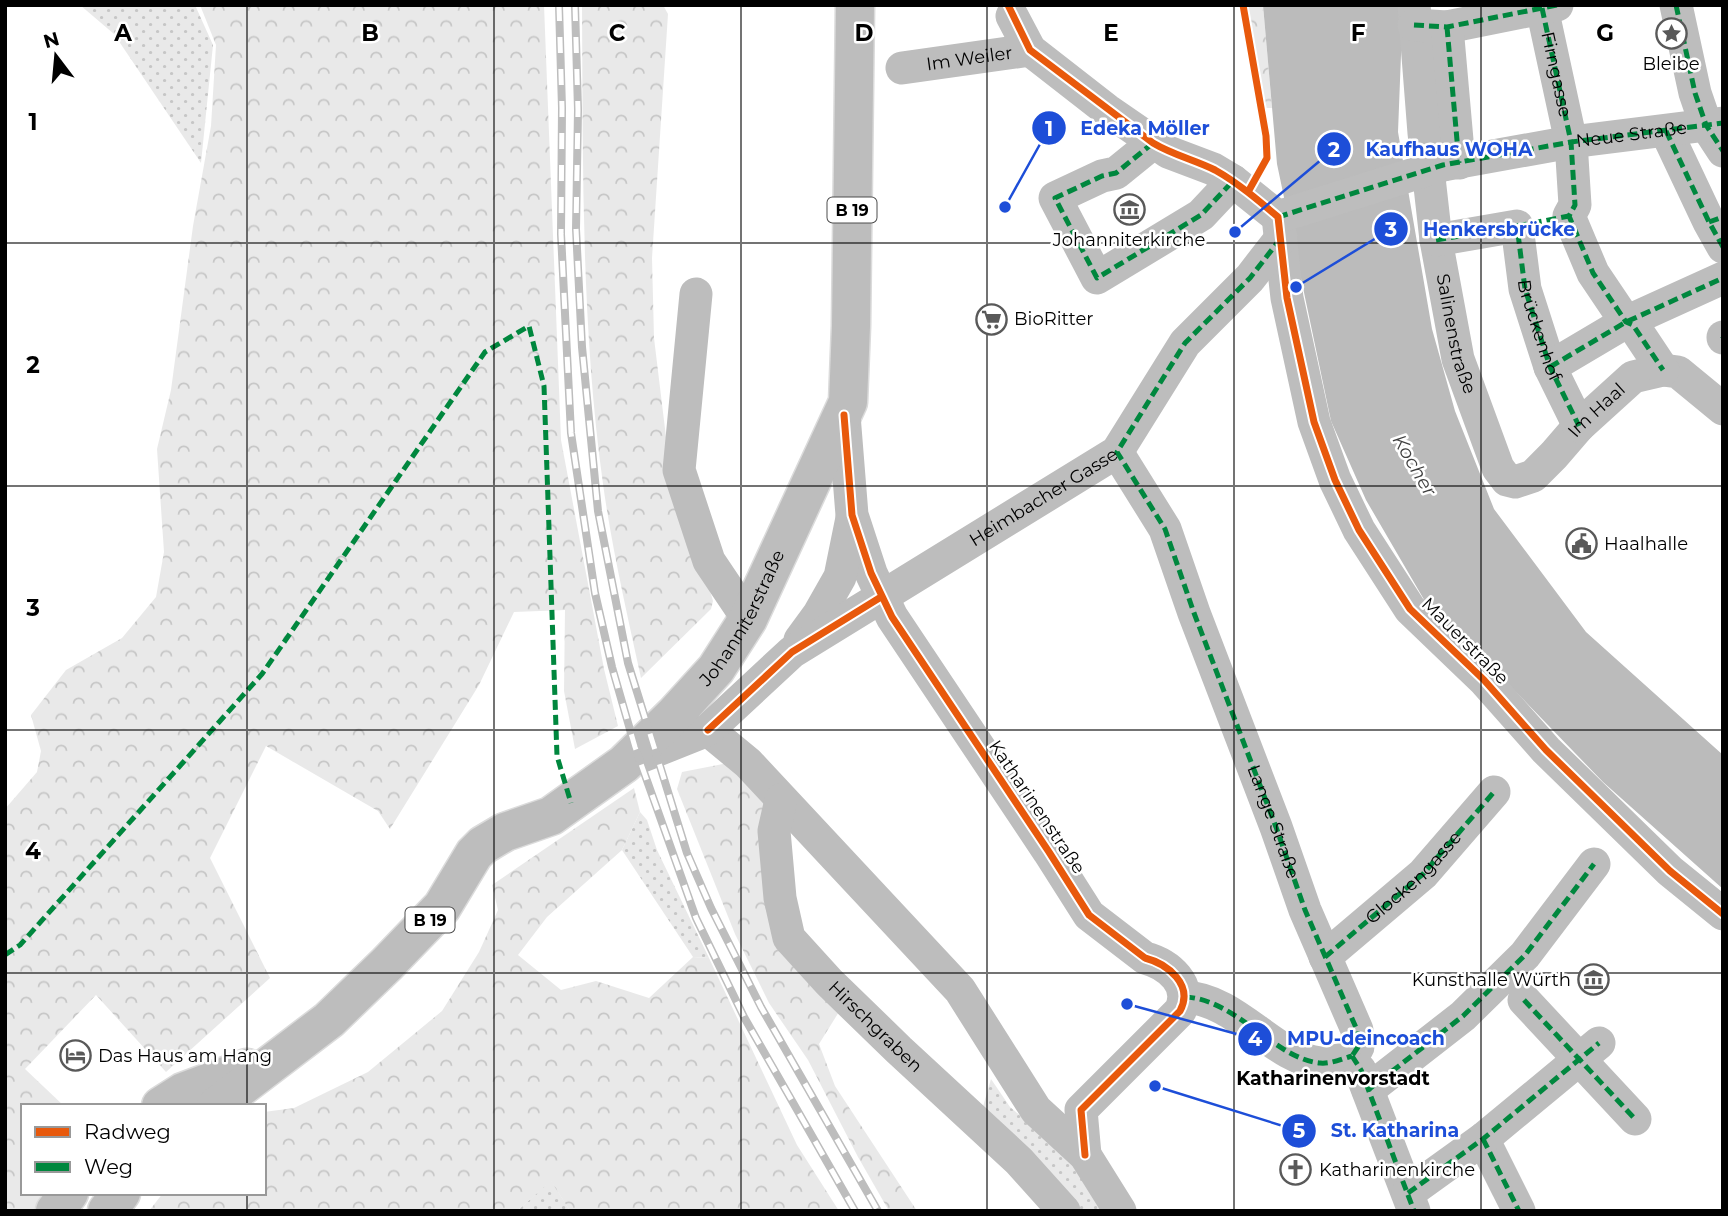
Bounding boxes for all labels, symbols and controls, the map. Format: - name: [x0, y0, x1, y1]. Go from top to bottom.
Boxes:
- place icon: Bleibe: [1654, 16, 1688, 50]
- text: A: [113, 19, 132, 47]
- text: B: [361, 19, 379, 47]
- text: C: [609, 19, 626, 47]
- text: D: [855, 19, 874, 47]
- text: E: [1103, 19, 1119, 47]
- text: F: [1351, 19, 1366, 47]
- text: G: [1596, 19, 1614, 47]
- north arrow: [21, 21, 91, 91]
- text: N: [41, 27, 62, 53]
- street label: Firngasse: [1536, 30, 1576, 119]
- street label: Im Weiler: [925, 42, 1014, 75]
- place label: Bleibe: [1642, 53, 1700, 75]
- text: 1: [28, 108, 38, 136]
- callout: Edeka Möller: [1032, 108, 1224, 148]
- text: 1: [1045, 116, 1053, 141]
- text: Edeka Möller: [1080, 117, 1210, 140]
- street label: Neue Straße: [1575, 117, 1688, 152]
- callout: Kaufhaus WOHA: [1316, 129, 1546, 169]
- text: 2: [1328, 137, 1340, 162]
- text: Kaufhaus WOHA: [1366, 138, 1533, 161]
- museum icon: Johanniterkirche: [1112, 193, 1146, 227]
- road number: B 19: [828, 198, 876, 222]
- callout: Henkersbrücke: [1374, 209, 1589, 249]
- text: 3: [1384, 217, 1397, 242]
- text: Henkersbrücke: [1423, 218, 1575, 241]
- place label: Johanniterkirche: [1052, 229, 1205, 251]
- street label: Salinenstraße: [1431, 272, 1481, 397]
- street label: Brückenhof: [1513, 278, 1567, 386]
- supermarket icon: BioRitter: [974, 302, 1008, 336]
- place label: BioRitter: [1014, 308, 1094, 330]
- text: 2: [26, 351, 40, 379]
- street label: Im Haal: [1563, 378, 1630, 442]
- water label: Kocher: [1388, 430, 1442, 501]
- street label: Heimbacher Gasse: [965, 443, 1122, 551]
- public building icon: Haalhalle: [1564, 527, 1598, 561]
- place label: Haalhalle: [1604, 533, 1688, 555]
- street label: Johanniterstraße: [694, 546, 789, 691]
- street label: Mauerstraße: [1417, 593, 1513, 689]
- text: 3: [25, 594, 40, 622]
- street label: Katharinenstraße: [984, 736, 1090, 878]
- street label: Lange Straße: [1242, 762, 1304, 882]
- street label: Glockengasse: [1361, 827, 1466, 929]
- text: 4: [25, 837, 41, 865]
- road number: B 19: [406, 908, 454, 932]
- museum icon: Kunsthalle Würth: [1577, 963, 1611, 997]
- place label: Kunsthalle Würth: [1412, 969, 1571, 991]
- street label: Hirschgraben: [824, 976, 927, 1077]
- callout: MPU-deincoach: [1238, 1019, 1459, 1059]
- text: 4: [1248, 1026, 1263, 1051]
- text: MPU-deincoach: [1287, 1027, 1445, 1050]
- hotel icon: Das Haus am Hang: [58, 1039, 92, 1073]
- place label: Das Haus am Hang: [98, 1045, 272, 1067]
- district label: Katharinenvorstadt: [1236, 1067, 1430, 1090]
- legend: [21, 1104, 266, 1195]
- callout: St. Katharina: [1281, 1111, 1473, 1151]
- text: 5: [1293, 1118, 1305, 1143]
- text: Radweg: [84, 1119, 171, 1144]
- text: St. Katharina: [1331, 1119, 1459, 1142]
- church icon: Katharinenkirche: [1279, 1153, 1313, 1187]
- text: Weg: [84, 1154, 133, 1179]
- place label: Katharinenkirche: [1319, 1159, 1475, 1181]

